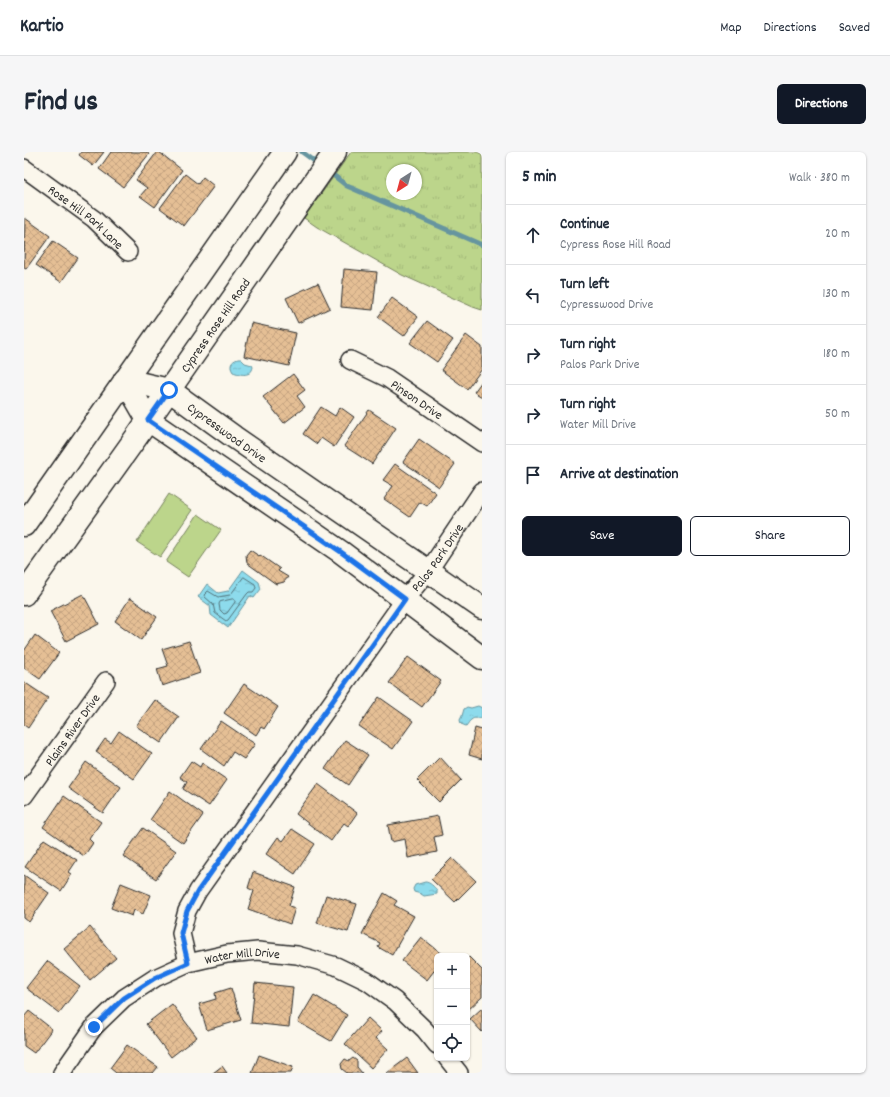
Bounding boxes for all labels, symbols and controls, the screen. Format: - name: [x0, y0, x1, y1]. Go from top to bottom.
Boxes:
- text: Kartio: [20, 14, 64, 41]
- text: Map: [720, 18, 742, 38]
- text: Directions: [764, 18, 817, 38]
- text: Saved: [839, 18, 870, 38]
- text: Find us: [24, 84, 98, 124]
- button: Directions: [777, 84, 866, 124]
- north arrow: [386, 164, 422, 200]
- text: 5 min: [522, 166, 556, 190]
- text: Walk · 380 m: [789, 169, 850, 188]
- street label: Rose Hill Park Lane: [43, 181, 127, 255]
- text: Continue: [560, 214, 609, 236]
- icon: ahead: [522, 224, 544, 246]
- text: 20 m: [825, 225, 850, 244]
- text: Cypress Rose Hill Road: [560, 236, 671, 255]
- text: Turn left: [560, 274, 609, 296]
- street label: Cypress Rose Hill Road: [177, 275, 256, 377]
- icon: left: [522, 284, 544, 306]
- text: 130 m: [822, 285, 850, 304]
- text: Cypresswood Drive: [560, 296, 653, 315]
- text: Turn right: [560, 334, 616, 356]
- icon: right: [522, 344, 544, 366]
- text: 180 m: [823, 345, 850, 364]
- text: Palos Park Drive: [560, 356, 640, 375]
- street label: Pinson Drive: [386, 376, 446, 426]
- route start: [160, 381, 178, 399]
- text: Turn right: [560, 394, 616, 416]
- street label: Cypresswood Drive: [182, 399, 270, 469]
- icon: right: [522, 404, 544, 426]
- text: 50 m: [825, 405, 850, 424]
- text: Water Mill Drive: [560, 416, 636, 435]
- icon: arrive: [522, 464, 544, 486]
- text: Arrive at destination: [560, 464, 678, 486]
- button: Save: [522, 516, 682, 556]
- button: Share: [690, 516, 850, 556]
- street label: Palos Park Drive: [408, 520, 470, 597]
- street label: Plains River Drive: [41, 690, 106, 771]
- street label: Water Mill Drive: [203, 944, 281, 971]
- map controls: [434, 953, 470, 1061]
- button: +: [434, 953, 470, 989]
- button: −: [434, 989, 470, 1025]
- route end: [85, 1018, 103, 1036]
- button: locate: [434, 1025, 470, 1061]

